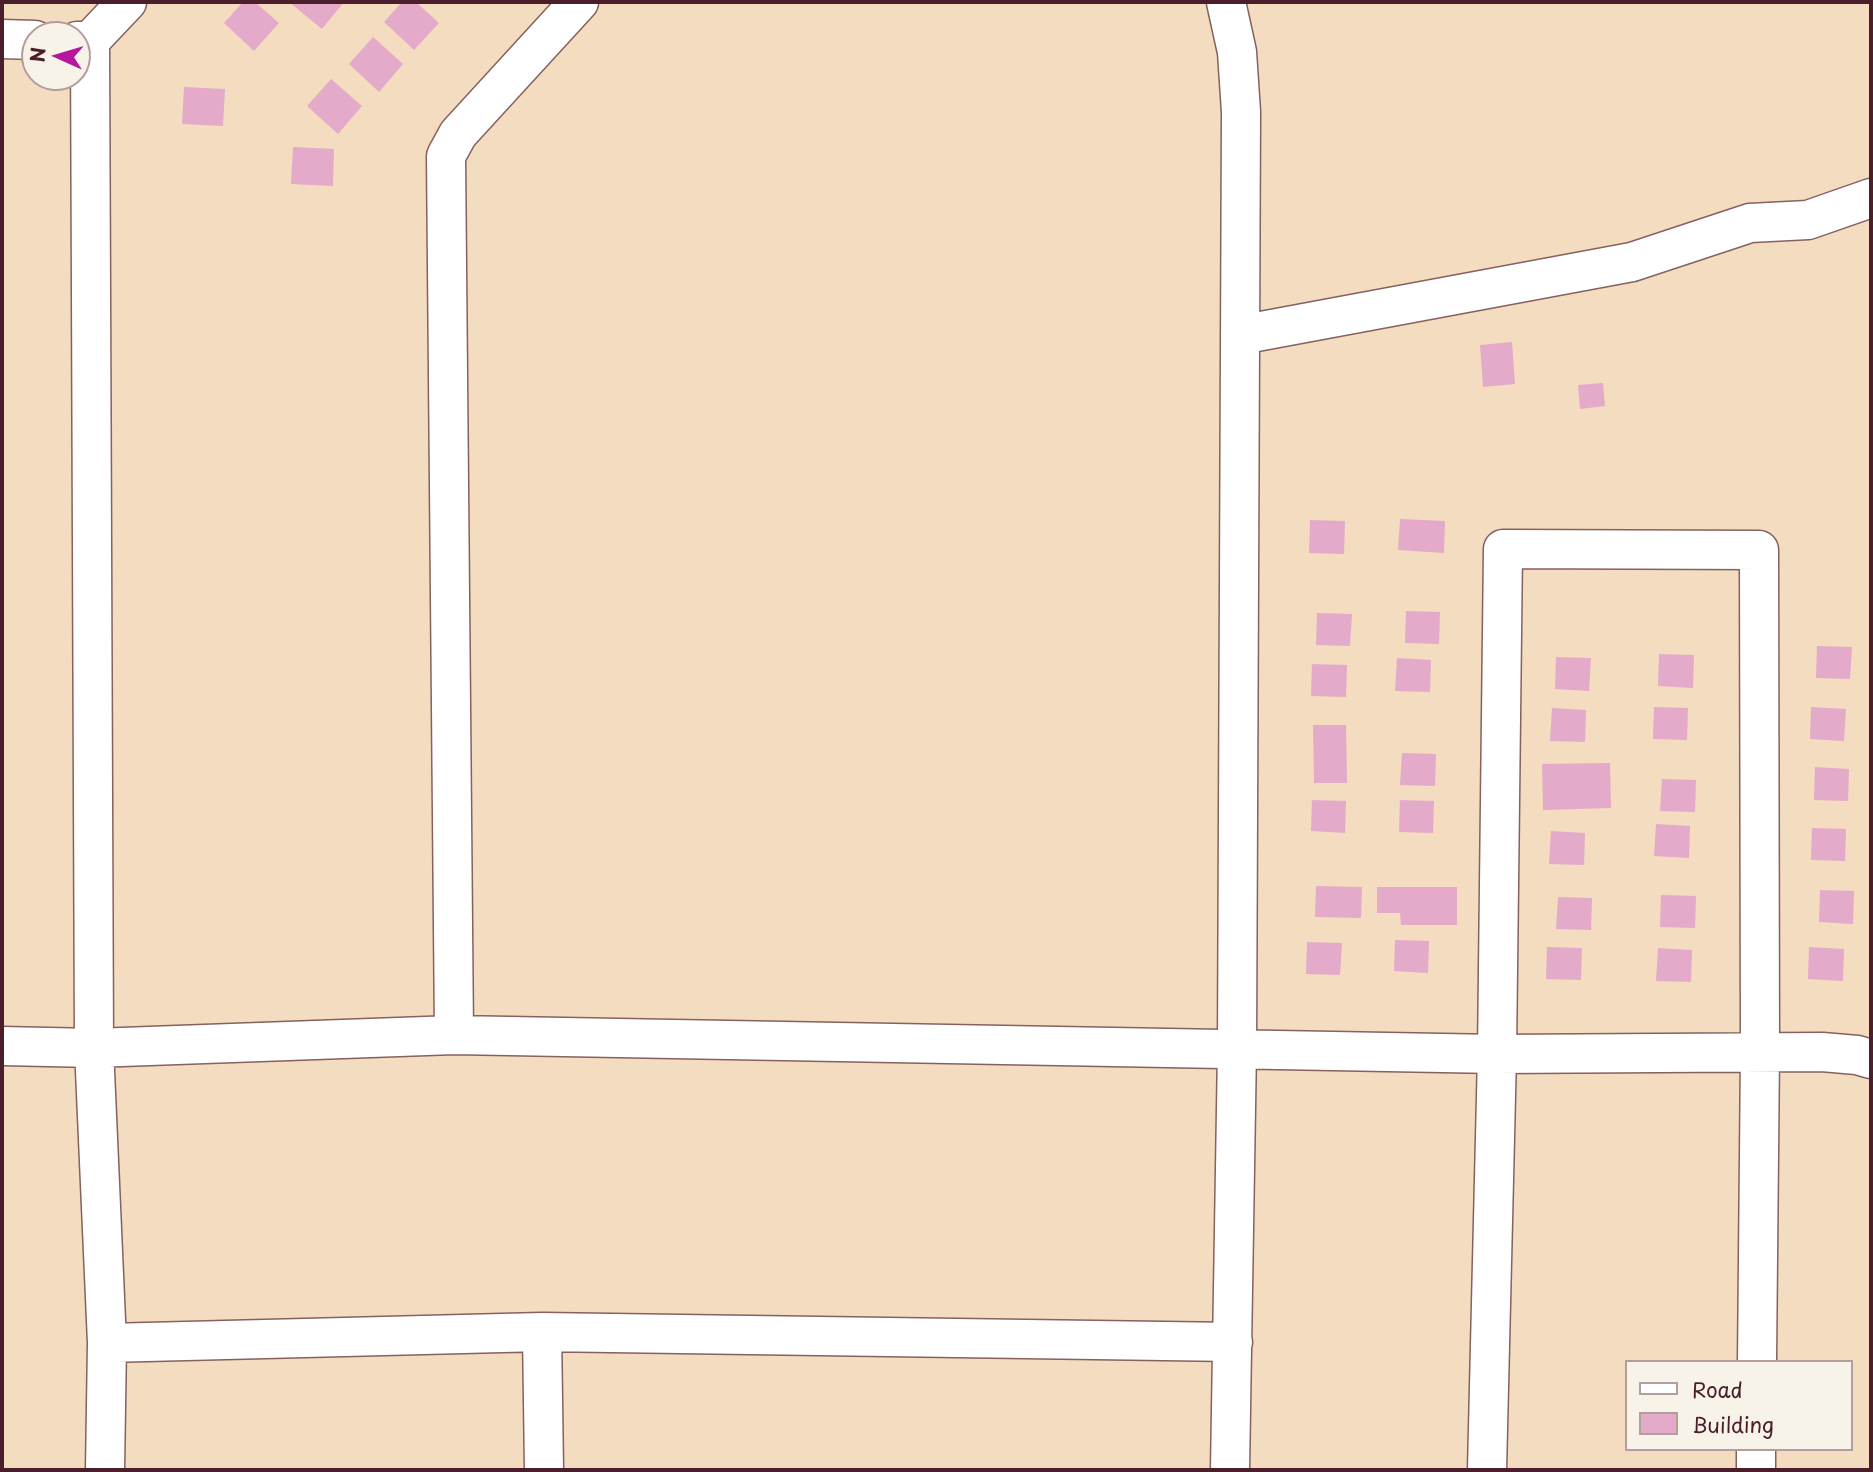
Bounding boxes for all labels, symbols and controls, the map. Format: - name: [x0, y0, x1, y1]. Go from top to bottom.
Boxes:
- north arrow: [21, 21, 91, 91]
- text: N: [23, 46, 52, 63]
- legend: [1624, 1360, 1852, 1451]
- text: Road: [1692, 1373, 1743, 1405]
- text: Building: [1692, 1408, 1774, 1440]

